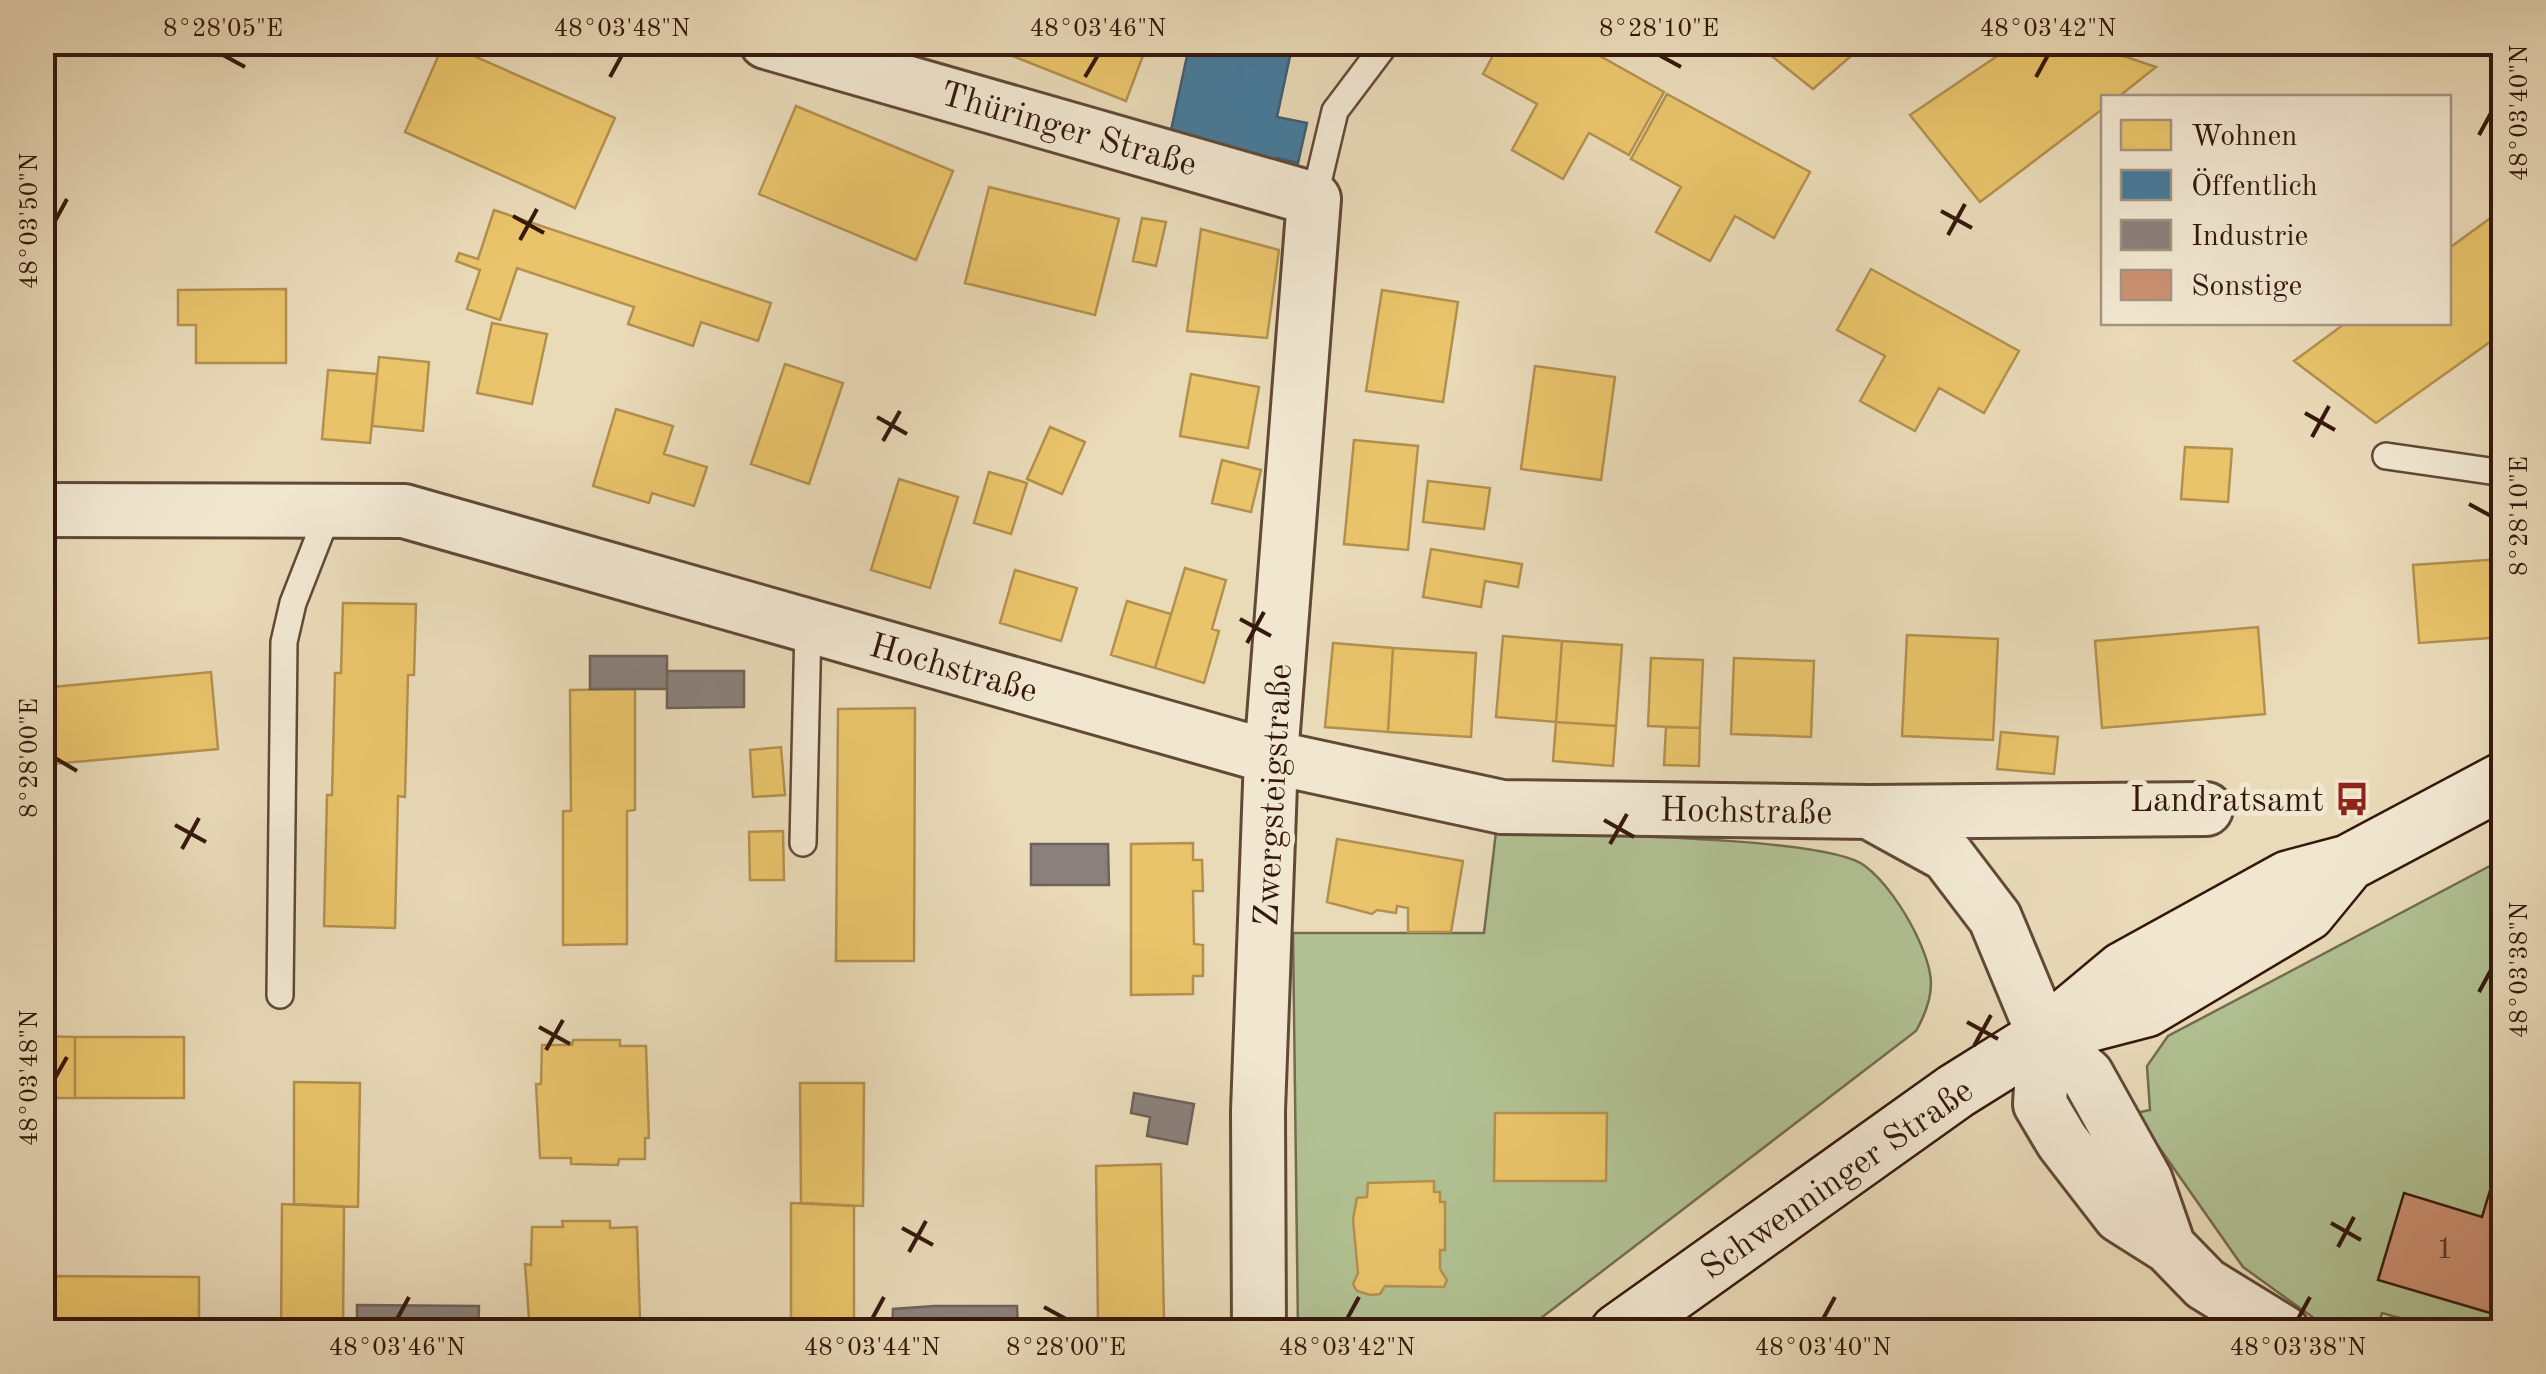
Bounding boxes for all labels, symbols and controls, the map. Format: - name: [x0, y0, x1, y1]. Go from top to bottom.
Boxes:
- text: 8°28'05"E: [163, 17, 283, 42]
- text: 48°03'48"N: [554, 17, 690, 42]
- text: 48°03'46"N: [1030, 17, 1166, 42]
- text: 8°28'10"E: [1599, 17, 1719, 42]
- text: 48°03'42"N: [1980, 17, 2116, 42]
- text: 48°03'40"N: [2508, 45, 2533, 181]
- street label: Thüringer Straße: [936, 77, 1200, 184]
- legend: [2101, 95, 2451, 325]
- text: Wohnen: [2191, 122, 2298, 152]
- text: 48°03'50"N: [18, 153, 43, 289]
- text: Öffentlich: [2191, 168, 2318, 202]
- text: Industrie: [2191, 222, 2308, 252]
- text: Sonstige: [2191, 272, 2302, 302]
- text: 8°28'10"E: [2508, 456, 2533, 576]
- street label: Hochstraße: [865, 629, 1041, 710]
- street label: Zwergsteigstraße: [1250, 663, 1299, 927]
- text: 8°28'00"E: [18, 698, 43, 818]
- bus stop icon: Landratsamt: [2333, 780, 2371, 818]
- place label: Landratsamt: [2130, 784, 2324, 819]
- street label: Hochstraße: [1659, 793, 1833, 832]
- text: 48°03'38"N: [2508, 902, 2533, 1038]
- text: 48°03'48"N: [18, 1010, 43, 1146]
- street label: Schwenninger Straße: [1695, 1073, 1980, 1287]
- house number: 1: [2436, 1235, 2454, 1265]
- text: 48°03'46"N: [329, 1336, 465, 1361]
- text: 48°03'44"N: [804, 1336, 940, 1361]
- text: 8°28'00"E: [1006, 1336, 1126, 1361]
- text: 48°03'42"N: [1279, 1336, 1415, 1361]
- text: 48°03'40"N: [1755, 1336, 1891, 1361]
- text: 48°03'38"N: [2230, 1336, 2366, 1361]

